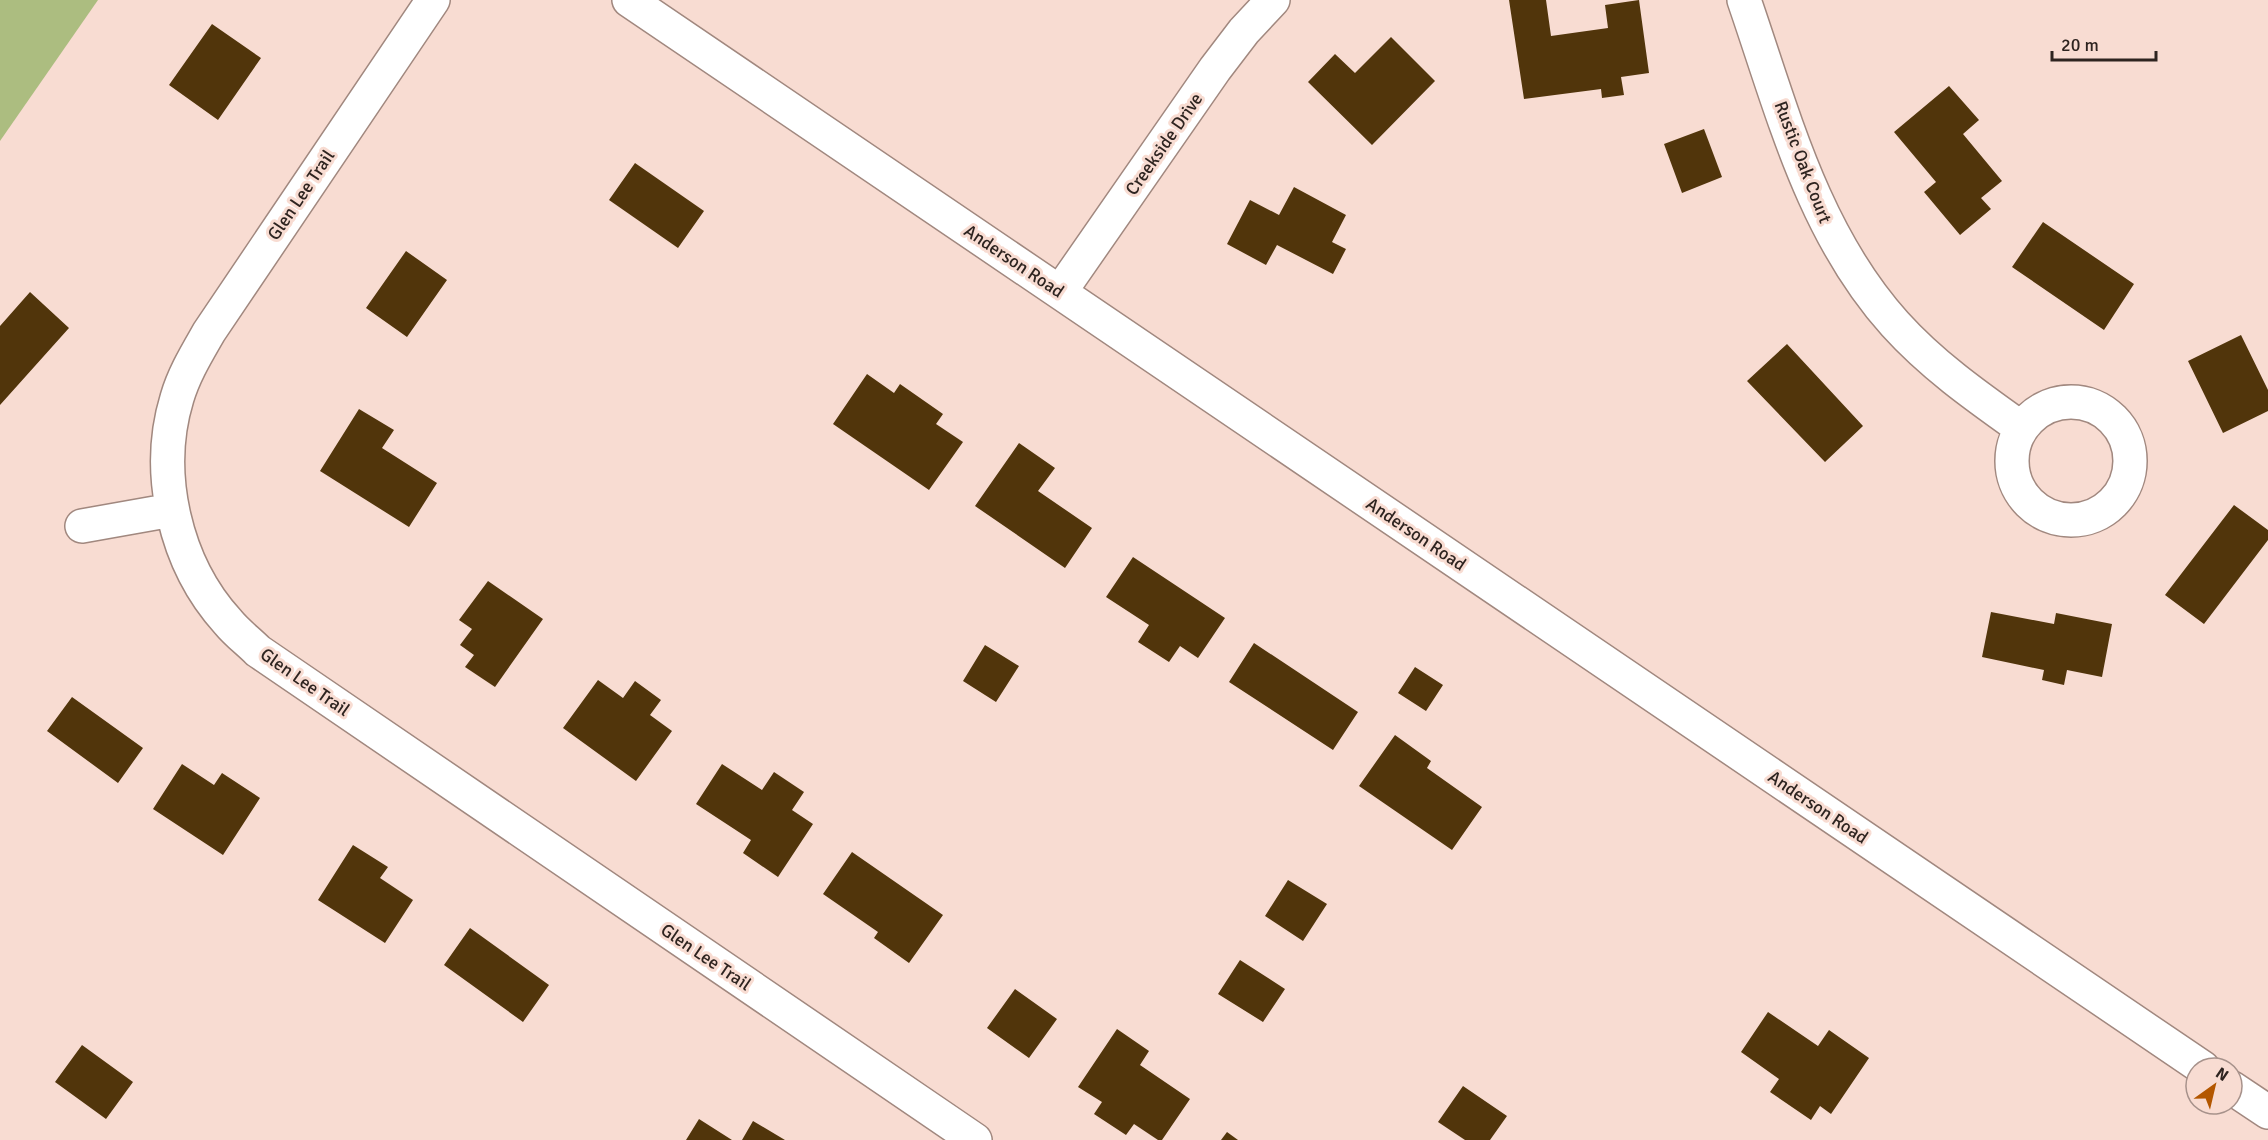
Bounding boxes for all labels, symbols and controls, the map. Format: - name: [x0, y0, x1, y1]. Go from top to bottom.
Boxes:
- scale bar: [2052, 24, 2156, 62]
- text: 20 m: [2061, 34, 2099, 56]
- street label: Creekside Drive: [1121, 89, 1207, 199]
- street label: Rustic Oak Court: [1770, 98, 1836, 226]
- street label: Glen Lee Trail: [263, 146, 339, 244]
- street label: Anderson Road: [960, 220, 1068, 302]
- street label: Anderson Road: [1362, 493, 1470, 575]
- street label: Glen Lee Trail: [256, 643, 354, 721]
- street label: Anderson Road: [1764, 766, 1872, 848]
- street label: Glen Lee Trail: [657, 919, 755, 995]
- north arrow: [2184, 1056, 2244, 1116]
- text: N: [2212, 1063, 2232, 1086]

